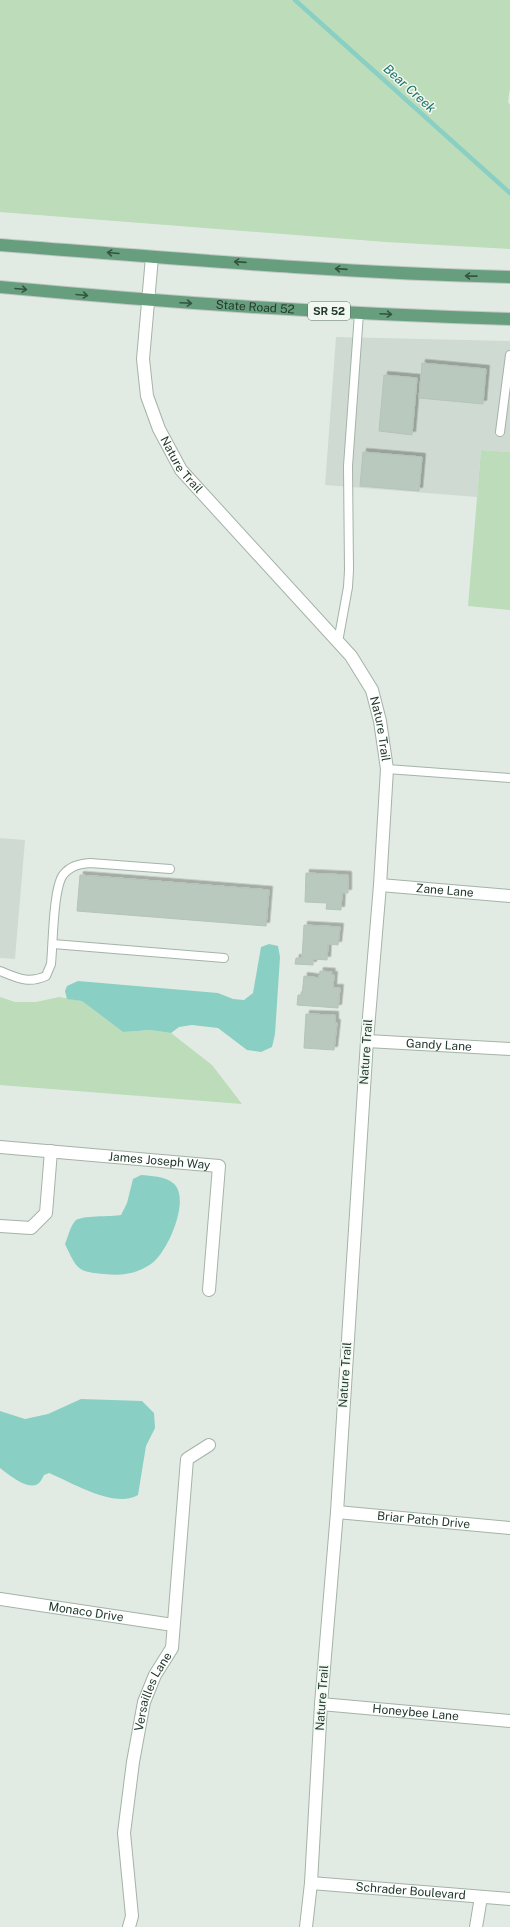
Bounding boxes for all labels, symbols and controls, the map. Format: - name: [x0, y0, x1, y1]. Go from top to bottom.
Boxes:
- water label: Bear Creek: [380, 61, 439, 116]
- one-way arrow: [107, 250, 120, 257]
- one-way arrow: [234, 259, 247, 266]
- one-way arrow: [335, 265, 348, 272]
- one-way arrow: [465, 272, 478, 280]
- one-way arrow: [14, 286, 27, 293]
- one-way arrow: [75, 291, 88, 299]
- street label: State Road 52: [215, 298, 295, 317]
- one-way arrow: [179, 300, 192, 307]
- road number: SR 52: [308, 302, 350, 320]
- one-way arrow: [379, 311, 392, 318]
- street label: Nature Trail: [157, 434, 206, 496]
- street label: Nature Trail: [367, 695, 393, 763]
- street label: Zane Lane: [415, 881, 474, 900]
- street label: Nature Trail: [357, 1018, 375, 1085]
- street label: Gandy Lane: [406, 1036, 472, 1054]
- street label: James Joseph Way: [108, 1149, 212, 1172]
- street label: Nature Trail: [336, 1341, 354, 1408]
- street label: Briar Patch Drive: [376, 1509, 471, 1531]
- street label: Monaco Drive: [48, 1599, 125, 1625]
- street label: Versailles Lane: [132, 1649, 175, 1732]
- street label: Nature Trail: [313, 1664, 331, 1731]
- street label: Honeybee Lane: [372, 1702, 460, 1723]
- street label: Schrader Boulevard: [355, 1880, 466, 1902]

